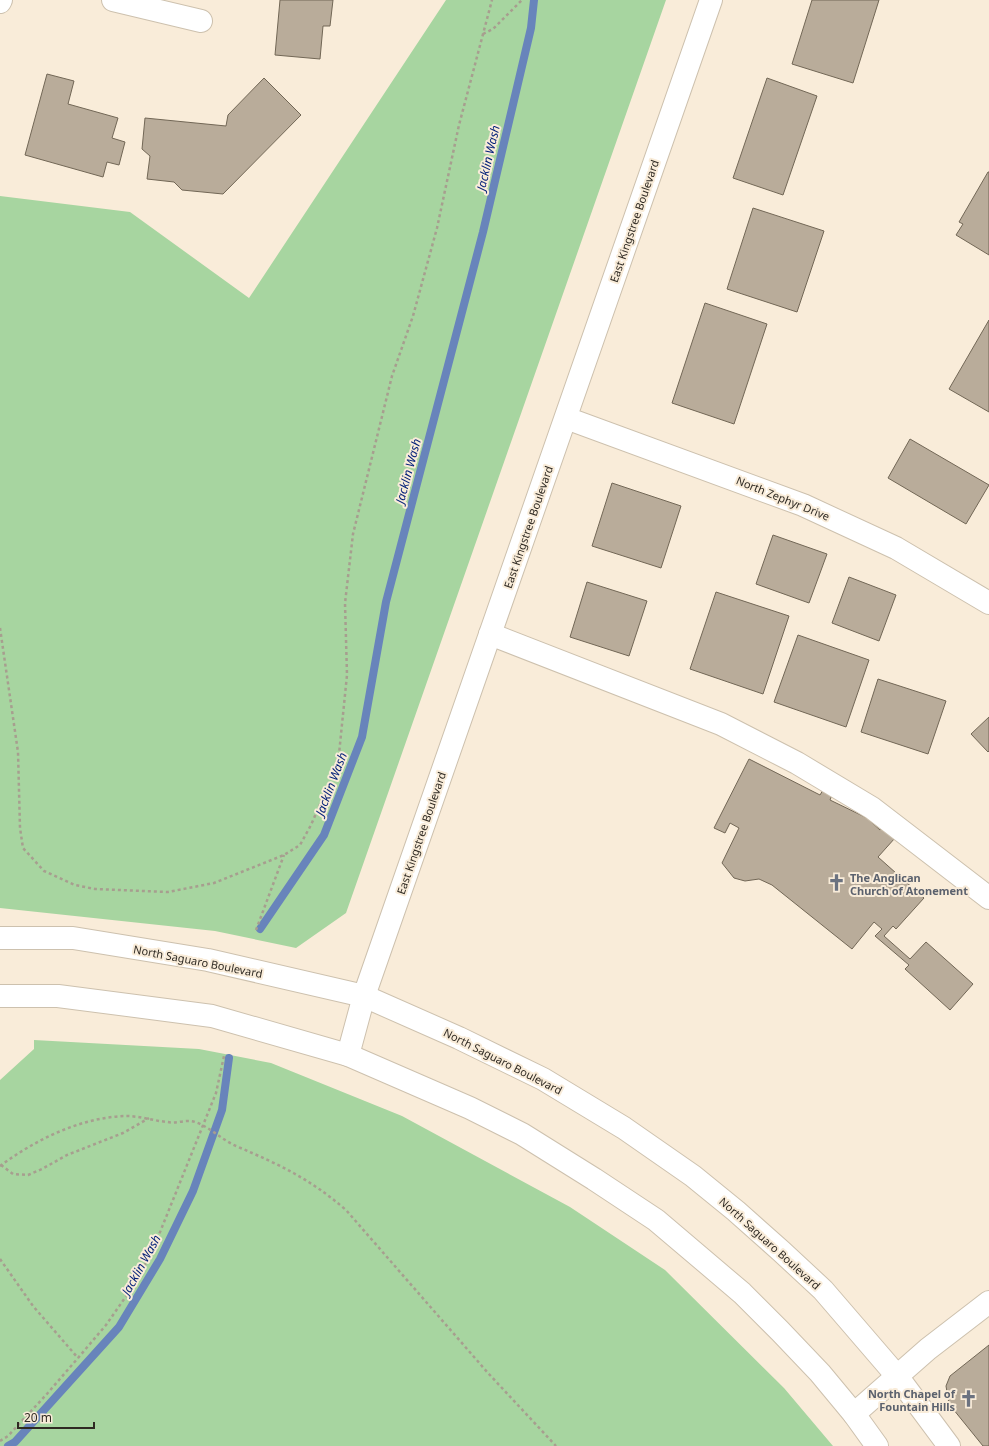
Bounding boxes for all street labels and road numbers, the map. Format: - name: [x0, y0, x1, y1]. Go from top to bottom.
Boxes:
- street label: East Kingstree Boulevard: [606, 158, 662, 284]
- street label: East Kingstree Boulevard: [500, 464, 556, 590]
- street label: North Zephyr Drive: [734, 472, 832, 524]
- street label: East Kingstree Boulevard: [393, 770, 449, 896]
- street label: North Saguaro Boulevard: [132, 941, 264, 981]
- street label: North Saguaro Boulevard: [441, 1025, 565, 1097]
- street label: North Saguaro Boulevard: [716, 1194, 824, 1292]

